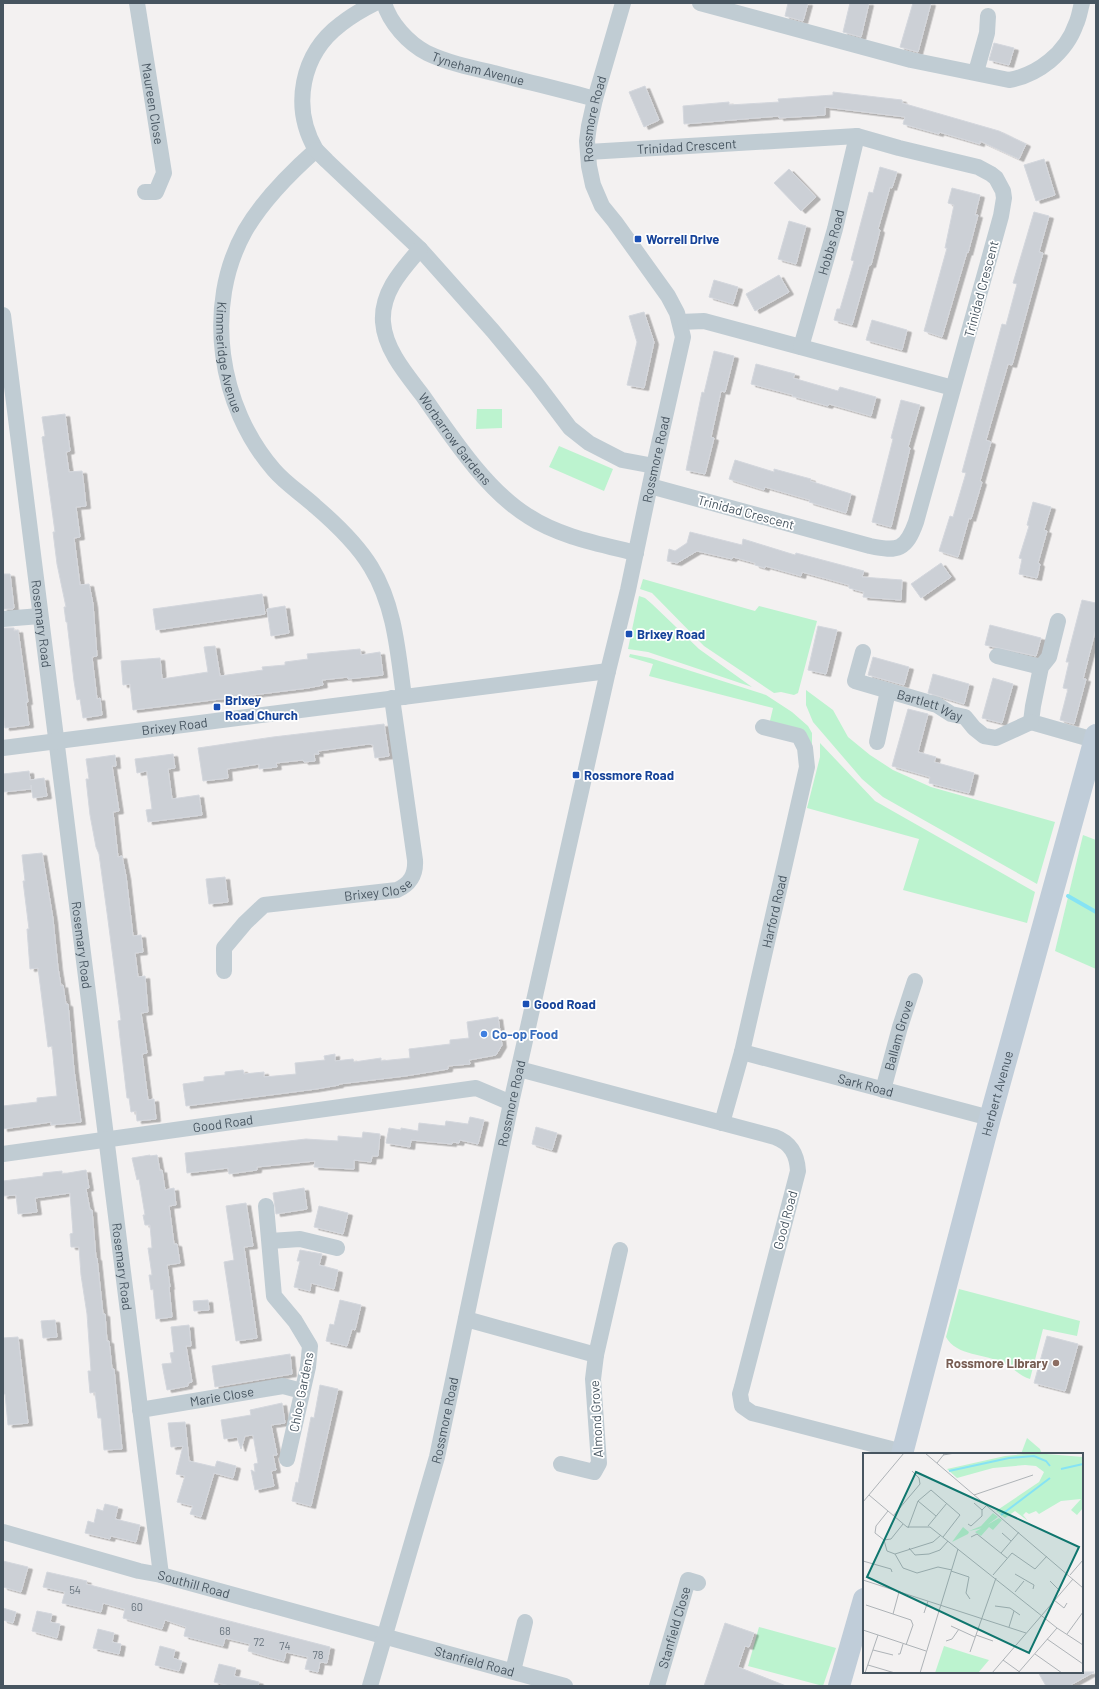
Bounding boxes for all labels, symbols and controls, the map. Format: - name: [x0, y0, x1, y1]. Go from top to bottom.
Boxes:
- street label: Tyneham Avenue: [429, 48, 526, 89]
- street label: Maureen Close: [139, 62, 167, 146]
- street label: Rossmore Road: [579, 74, 609, 163]
- street label: Trinidad Crescent: [637, 135, 737, 157]
- street label: Hobbs Road: [814, 208, 847, 277]
- place label: Worrell Drive: [646, 231, 719, 247]
- marker: Worrell Drive: [633, 234, 643, 244]
- street label: Trinidad Crescent: [960, 239, 1002, 339]
- street label: Kimmeridge Avenue: [213, 301, 246, 415]
- street label: Worbarrow Gardens: [415, 390, 495, 488]
- street label: Rossmore Road: [639, 415, 673, 504]
- street label: Trinidad Crescent: [696, 491, 796, 533]
- street label: Rosemary Road: [28, 579, 55, 668]
- place label: Brixey Road: [637, 626, 705, 642]
- marker: Brixey Road: [624, 629, 634, 639]
- street label: Bartlett Way: [895, 686, 964, 724]
- place label: Brixey Road Church: [225, 692, 298, 723]
- marker: Brixey Road Church: [212, 702, 222, 712]
- street label: Brixey Road: [141, 714, 209, 738]
- place label: Rossmore Road: [584, 767, 674, 783]
- marker: Rossmore Road: [571, 770, 581, 780]
- street label: Harford Road: [758, 873, 790, 949]
- street label: Brixey Close: [343, 875, 415, 904]
- street label: Rosemary Road: [69, 900, 95, 990]
- place label: Good Road: [534, 996, 596, 1012]
- street label: Ballam Grove: [881, 998, 916, 1072]
- marker: Good Road: [521, 999, 531, 1009]
- place label: Co-op Food: [492, 1026, 558, 1042]
- marker: Co-op Food: [479, 1029, 489, 1039]
- street label: Herbert Avenue: [978, 1049, 1016, 1138]
- street label: Rossmore Road: [494, 1059, 528, 1148]
- street label: Sark Road: [836, 1070, 895, 1100]
- street label: Good Road: [192, 1111, 254, 1135]
- street label: Good Road: [769, 1189, 801, 1251]
- street label: Rosemary Road: [109, 1222, 136, 1311]
- street label: Chloe Gardens: [285, 1351, 317, 1433]
- place label: Rossmore Library: [946, 1355, 1048, 1371]
- marker: Rossmore Library: [1051, 1358, 1061, 1368]
- street label: Rossmore Road: [427, 1376, 461, 1466]
- street label: Almond Grove: [586, 1380, 606, 1458]
- street label: Marie Close: [189, 1383, 255, 1410]
- inset map: [863, 1453, 1083, 1673]
- street label: Southill Road: [156, 1567, 232, 1602]
- house number: 54: [69, 1583, 81, 1596]
- street label: Stanfield Close: [655, 1584, 694, 1670]
- house number: 60: [131, 1600, 143, 1613]
- house number: 68: [219, 1624, 231, 1637]
- house number: 72: [253, 1635, 265, 1648]
- house number: 74: [279, 1639, 291, 1652]
- street label: Stanfield Road: [433, 1643, 516, 1680]
- house number: 78: [313, 1648, 324, 1661]

